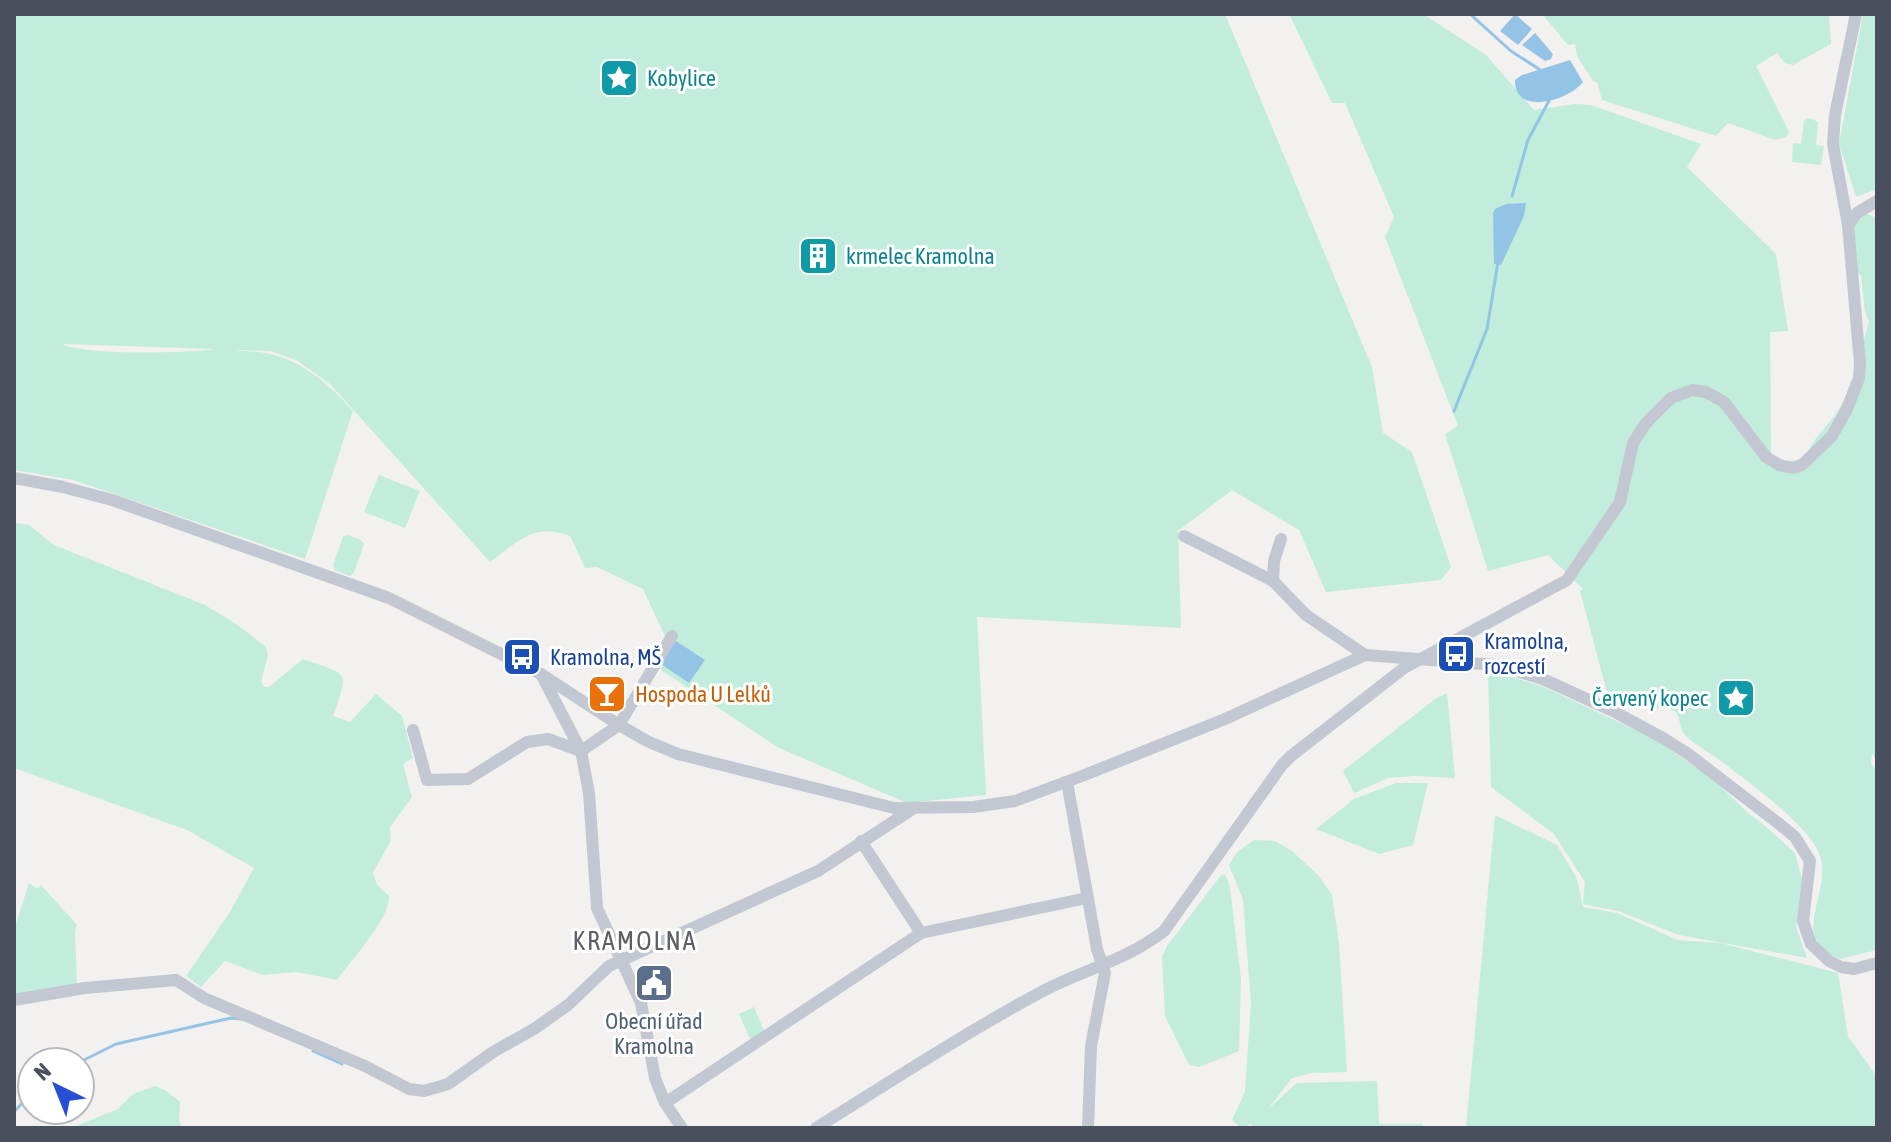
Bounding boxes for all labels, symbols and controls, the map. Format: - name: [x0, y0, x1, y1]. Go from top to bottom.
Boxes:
- place icon: Kobylice: [598, 57, 640, 99]
- place label: Kobylice: [647, 65, 716, 91]
- building icon: krmelec Kramolna: [797, 235, 839, 277]
- place label: krmelec Kramolna: [846, 243, 995, 269]
- place label: Kramolna, rozcestí: [1484, 628, 1568, 679]
- bus stop icon: Kramolna, rozcestí: [1435, 633, 1477, 675]
- bus stop icon: Kramolna, MŠ: [501, 636, 543, 678]
- place label: Kramolna, MŠ: [550, 644, 661, 670]
- bar icon: Hospoda U Lelků: [586, 673, 628, 715]
- place icon: Červený kopec: [1715, 677, 1757, 719]
- place label: Hospoda U Lelků: [635, 681, 771, 707]
- place label: Červený kopec: [1592, 685, 1709, 711]
- district label: KRAMOLNA: [572, 926, 698, 956]
- public building icon: Obecní úřad Kramolna: [633, 962, 675, 1004]
- place label: Obecní úřad Kramolna: [605, 1008, 703, 1059]
- north arrow: [16, 1046, 96, 1126]
- text: N: [29, 1057, 56, 1085]

